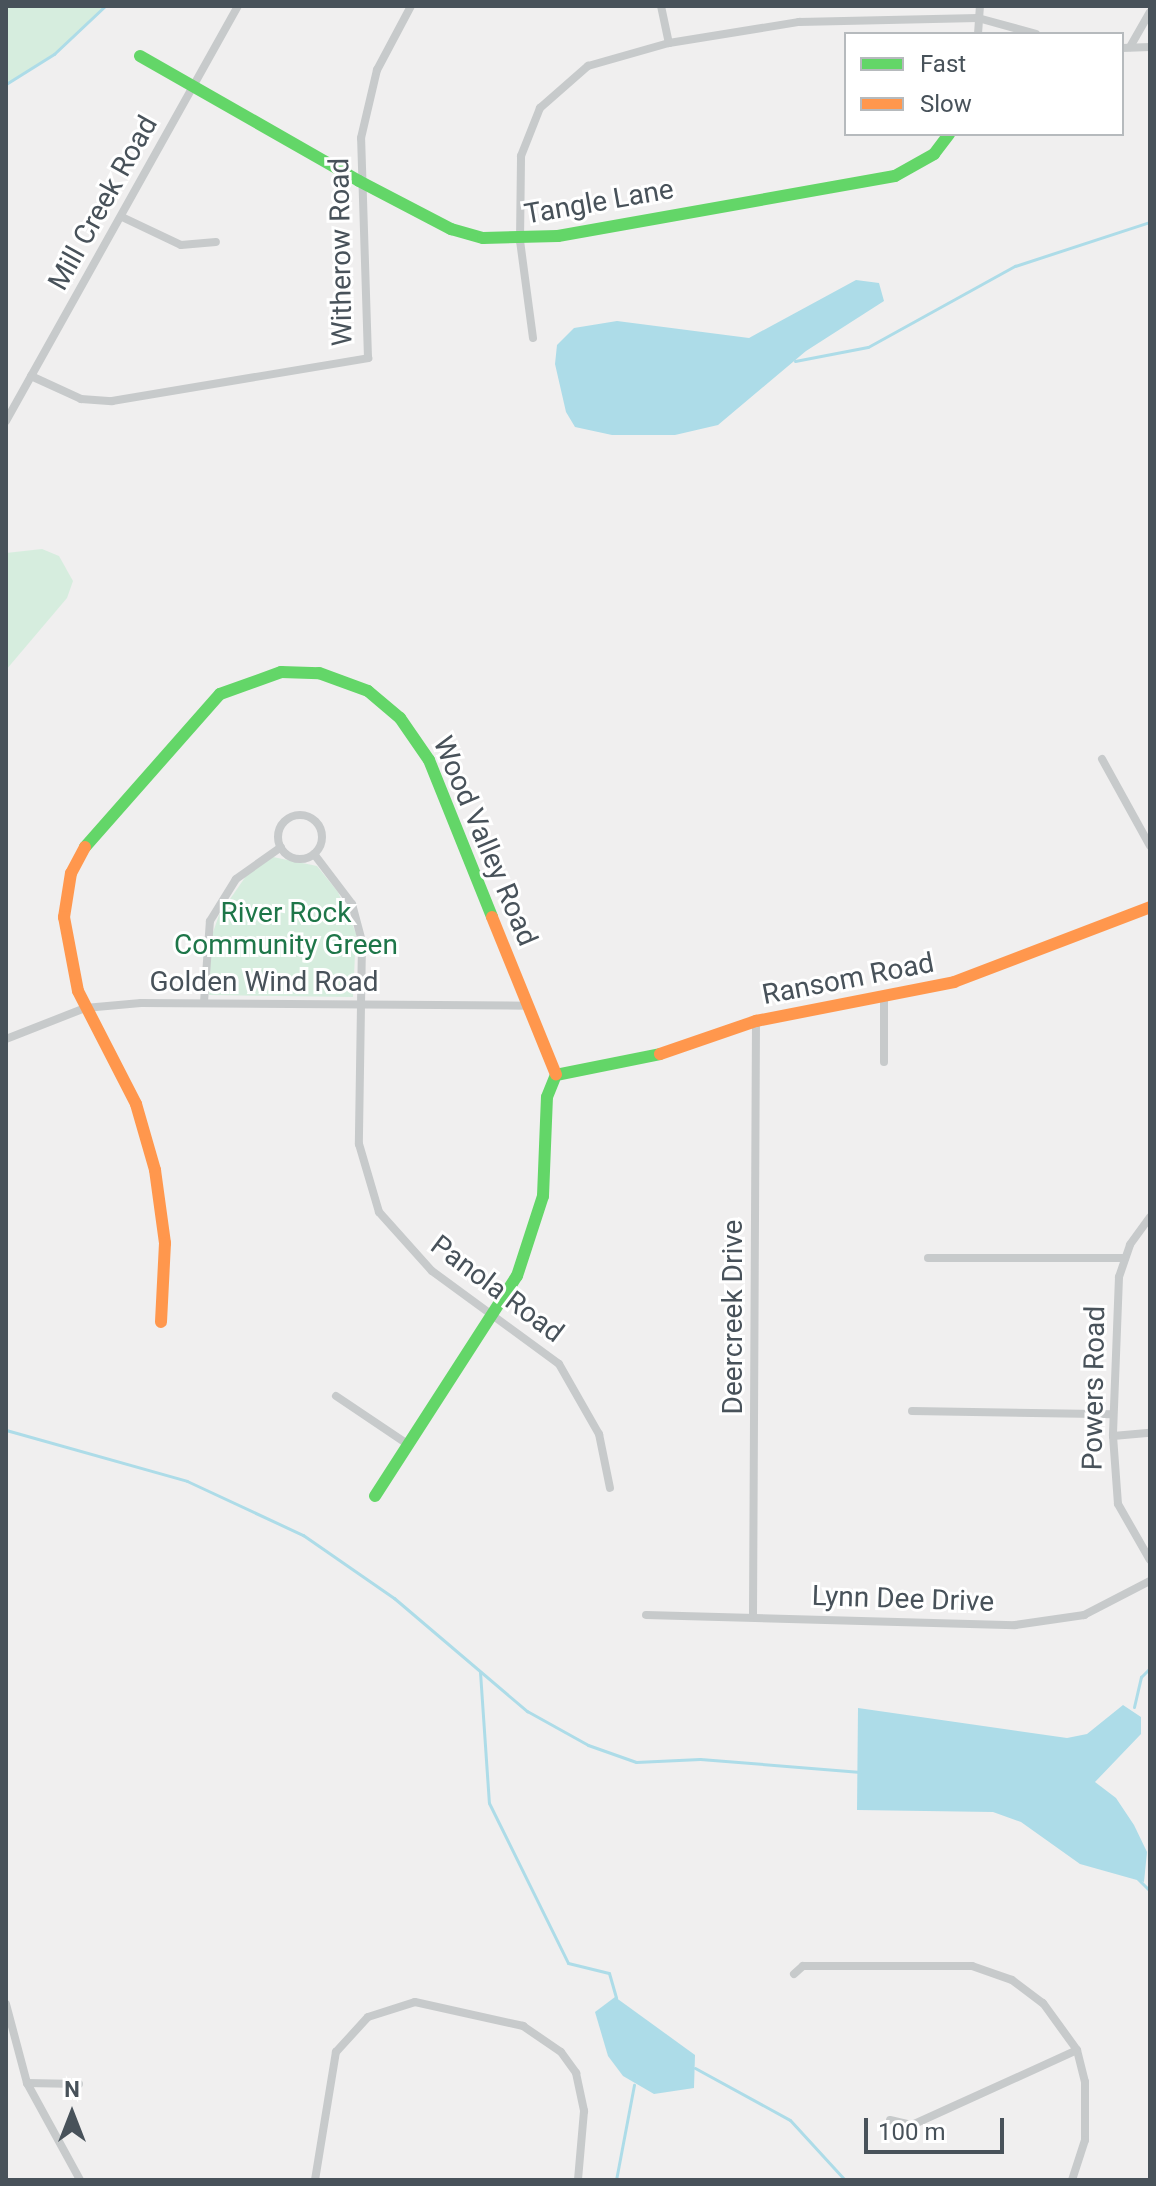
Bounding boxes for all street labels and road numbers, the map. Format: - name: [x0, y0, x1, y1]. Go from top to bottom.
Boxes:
- street label: Mill Creek Road: [41, 110, 165, 296]
- street label: Witherow Road: [323, 157, 359, 347]
- street label: Tangle Lane: [522, 172, 676, 232]
- street label: Wood Valley Road: [426, 731, 544, 951]
- street label: Ransom Road: [759, 946, 937, 1012]
- street label: Golden Wind Road: [150, 965, 378, 999]
- street label: Deercreek Drive: [716, 1220, 750, 1414]
- street label: Panola Road: [424, 1228, 570, 1350]
- street label: Powers Road: [1076, 1305, 1112, 1471]
- street label: Lynn Dee Drive: [811, 1579, 995, 1619]

